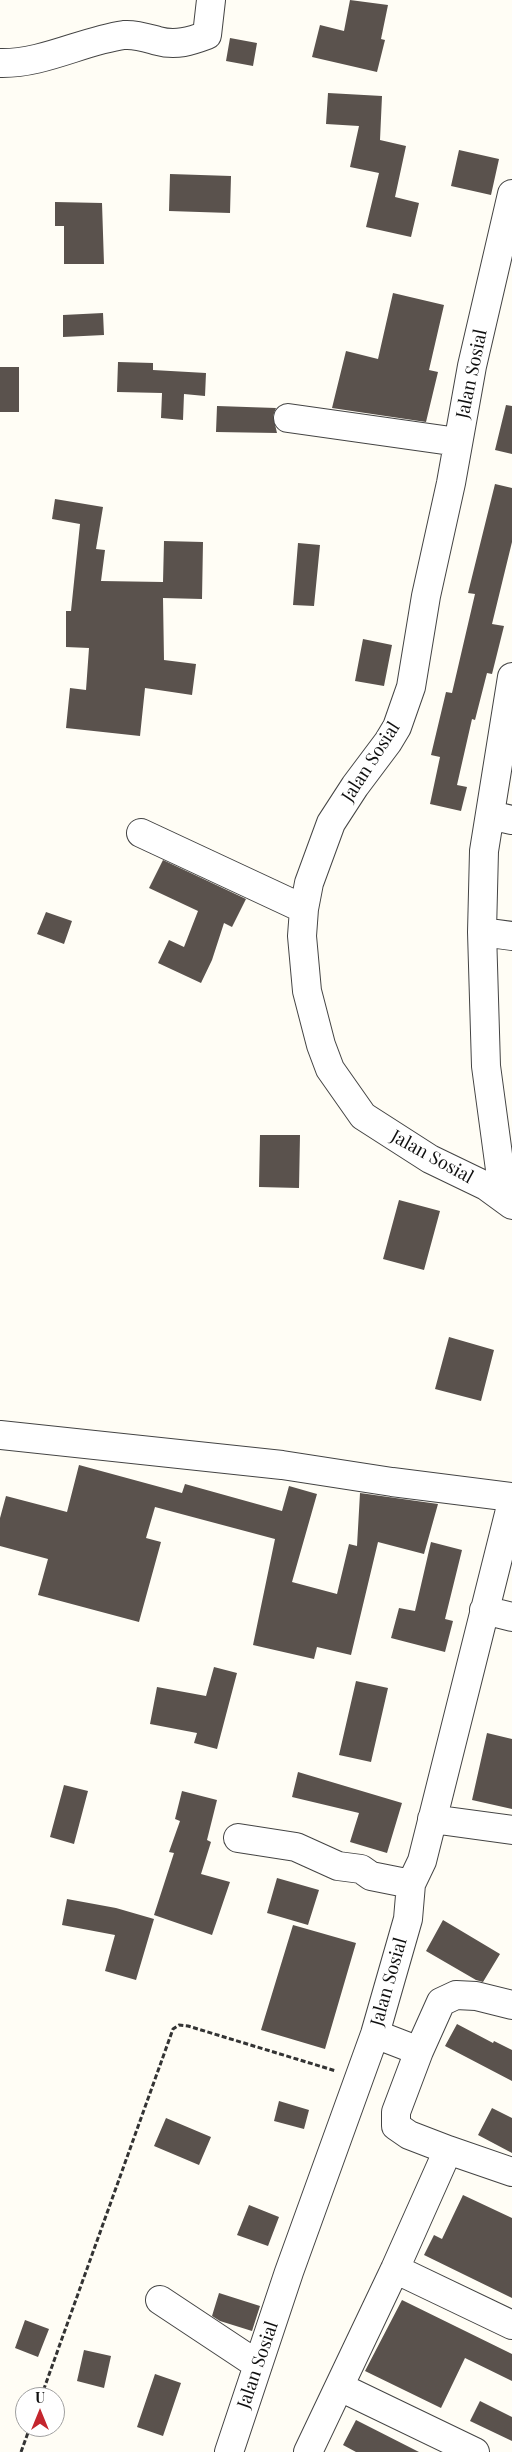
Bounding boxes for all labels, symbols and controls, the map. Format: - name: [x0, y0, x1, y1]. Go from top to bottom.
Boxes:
- street label: Jalan Sosial: [452, 327, 492, 421]
- street label: Jalan Sosial: [337, 718, 405, 806]
- street label: Jalan Sosial: [387, 1126, 477, 1188]
- street label: Jalan Sosial: [366, 1935, 412, 2029]
- street label: Jalan Sosial: [233, 2319, 283, 2411]
- north arrow: [15, 2387, 65, 2437]
- text: U: [35, 2388, 45, 2407]

